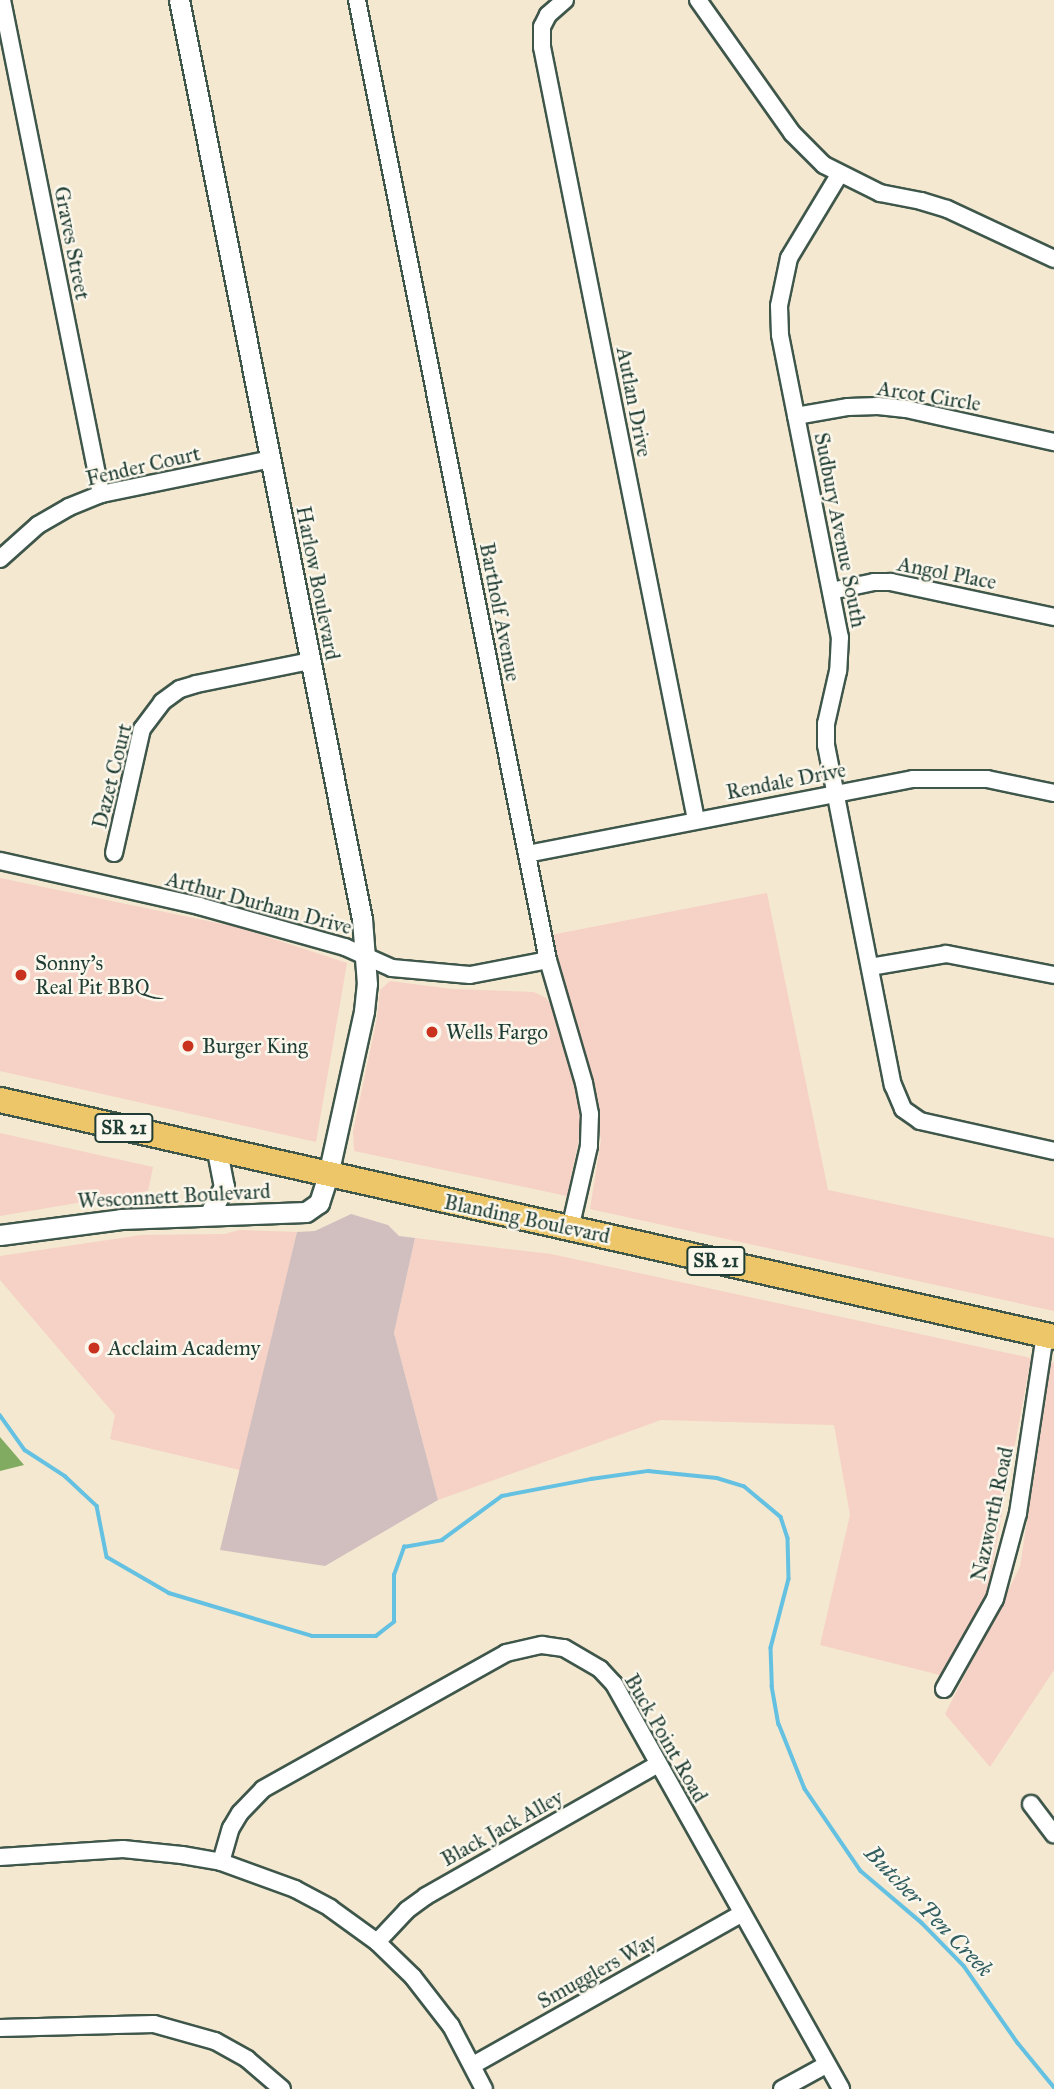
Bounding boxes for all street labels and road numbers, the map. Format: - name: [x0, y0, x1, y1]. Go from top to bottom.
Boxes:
- street label: Graves Street: [49, 184, 95, 302]
- street label: Autlan Drive: [611, 345, 657, 459]
- street label: Arcot Circle: [875, 375, 983, 417]
- street label: Sudbury Avenue South: [809, 430, 871, 630]
- street label: Fender Court: [83, 441, 203, 491]
- street label: Harlow Boulevard: [291, 504, 345, 662]
- street label: Bartholf Avenue: [474, 541, 526, 683]
- street label: Angol Place: [895, 551, 999, 595]
- street label: Dazet Court: [87, 721, 137, 831]
- street label: Rendale Drive: [724, 757, 848, 805]
- street label: Arthur Durham Drive: [163, 866, 355, 940]
- road number: SR 21: [94, 1112, 154, 1144]
- street label: Wesconnett Boulevard: [77, 1178, 271, 1214]
- street label: Blanding Boulevard: [442, 1189, 612, 1249]
- road number: SR 21: [686, 1246, 746, 1276]
- street label: Nazworth Road: [965, 1445, 1019, 1583]
- street label: Buck Point Road: [619, 1669, 713, 1807]
- street label: Black Jack Alley: [437, 1784, 567, 1872]
- street label: Smugglers Way: [533, 1928, 661, 2014]

